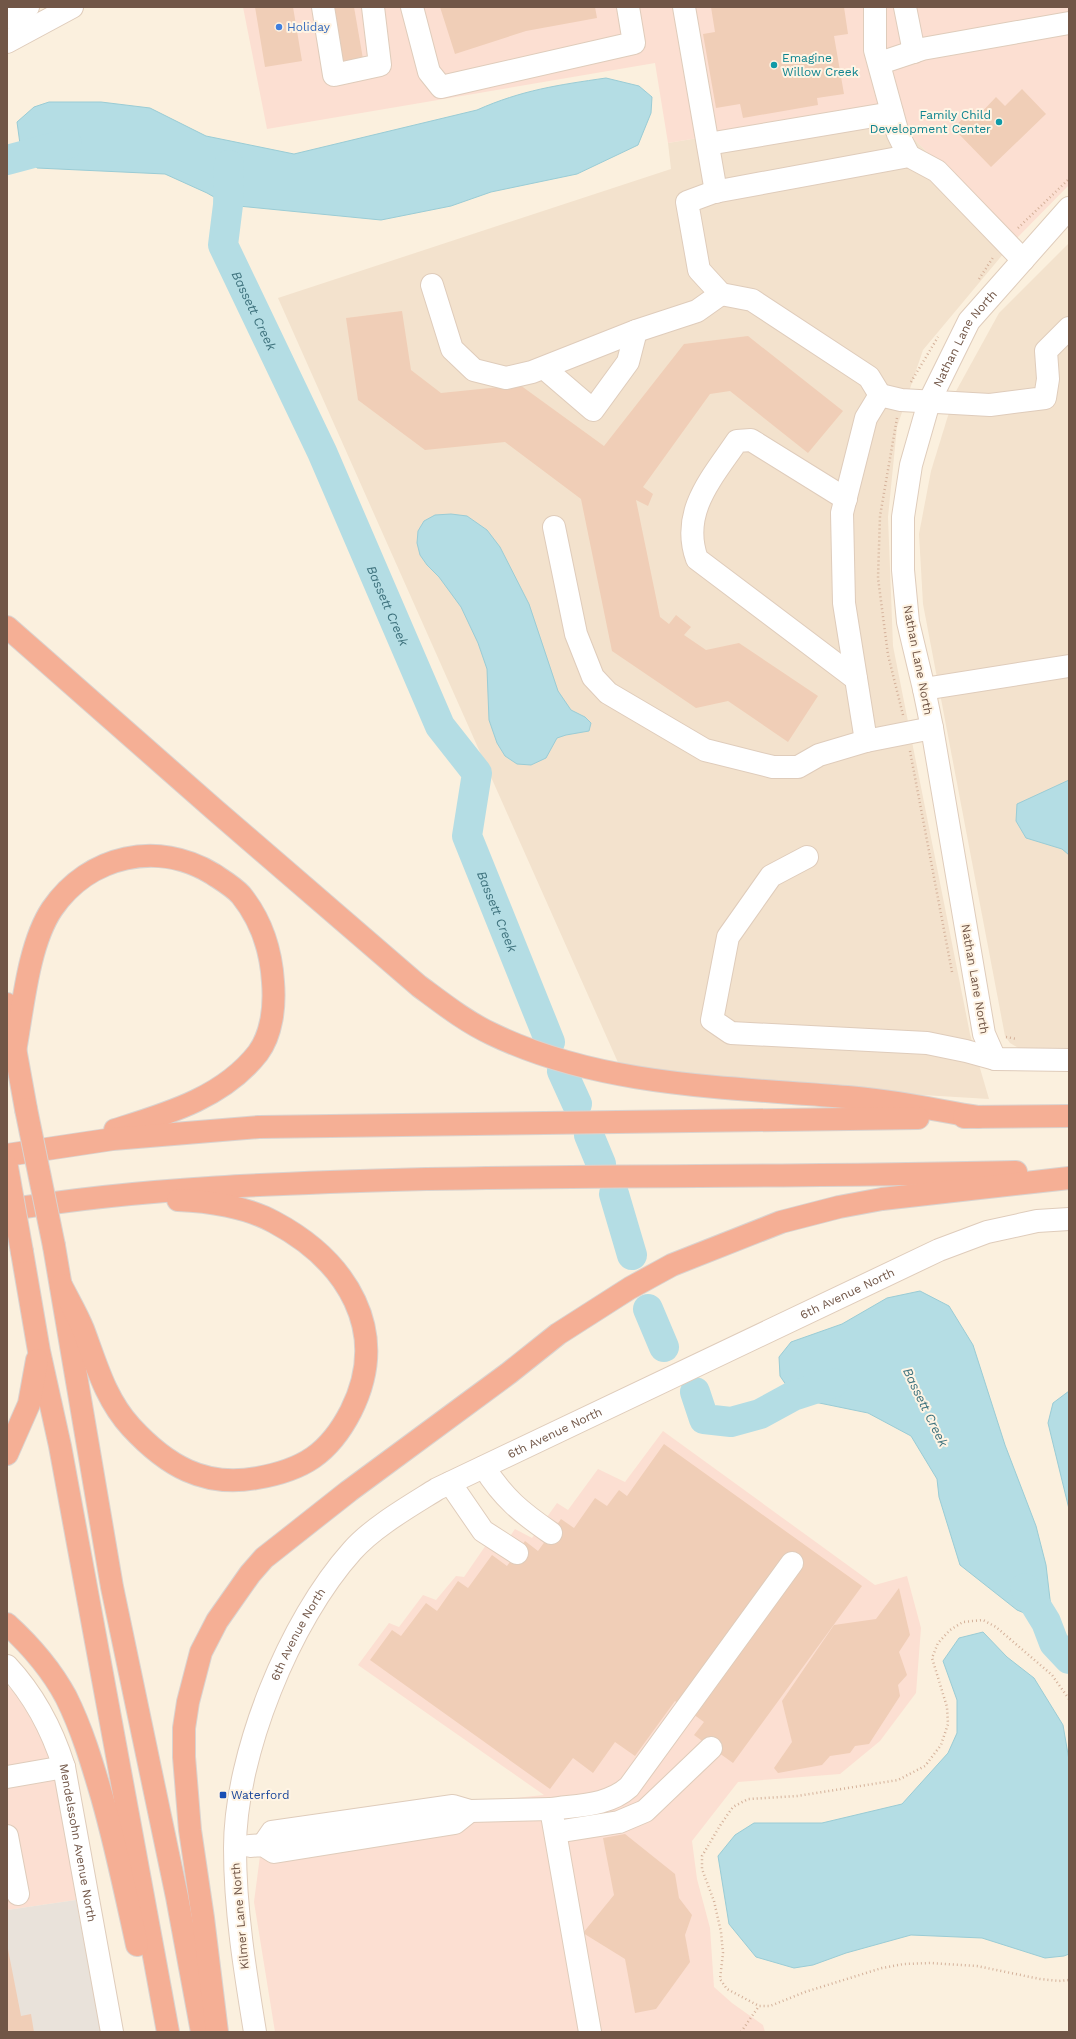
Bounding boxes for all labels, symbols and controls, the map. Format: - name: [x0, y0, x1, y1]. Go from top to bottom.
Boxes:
- place label: Holiday: [287, 20, 331, 34]
- marker: Holiday: [274, 22, 284, 32]
- place label: Emagine Willow Creek: [782, 51, 859, 79]
- marker: Emagine Willow Creek: [769, 60, 779, 70]
- place label: Family Child Development Center: [870, 108, 991, 136]
- marker: Family Child Development Center: [994, 117, 1004, 127]
- water label: Bassett Creek: [229, 269, 280, 354]
- street label: Nathan Lane North: [930, 287, 1000, 389]
- water label: Bassett Creek: [364, 563, 412, 649]
- street label: Nathan Lane North: [901, 604, 935, 716]
- water label: Bassett Creek: [474, 869, 520, 955]
- street label: Nathan Lane North: [958, 923, 992, 1035]
- street label: 6th Avenue North: [798, 1265, 897, 1322]
- water label: Bassett Creek: [900, 1365, 952, 1450]
- street label: 6th Avenue North: [505, 1405, 604, 1461]
- street label: 6th Avenue North: [268, 1586, 328, 1683]
- street label: Mendelssohn Avenue North: [57, 1763, 99, 1923]
- place label: Waterford: [231, 1788, 289, 1802]
- marker: Waterford: [218, 1790, 228, 1800]
- street label: Kilmer Lane North: [228, 1862, 252, 1970]

